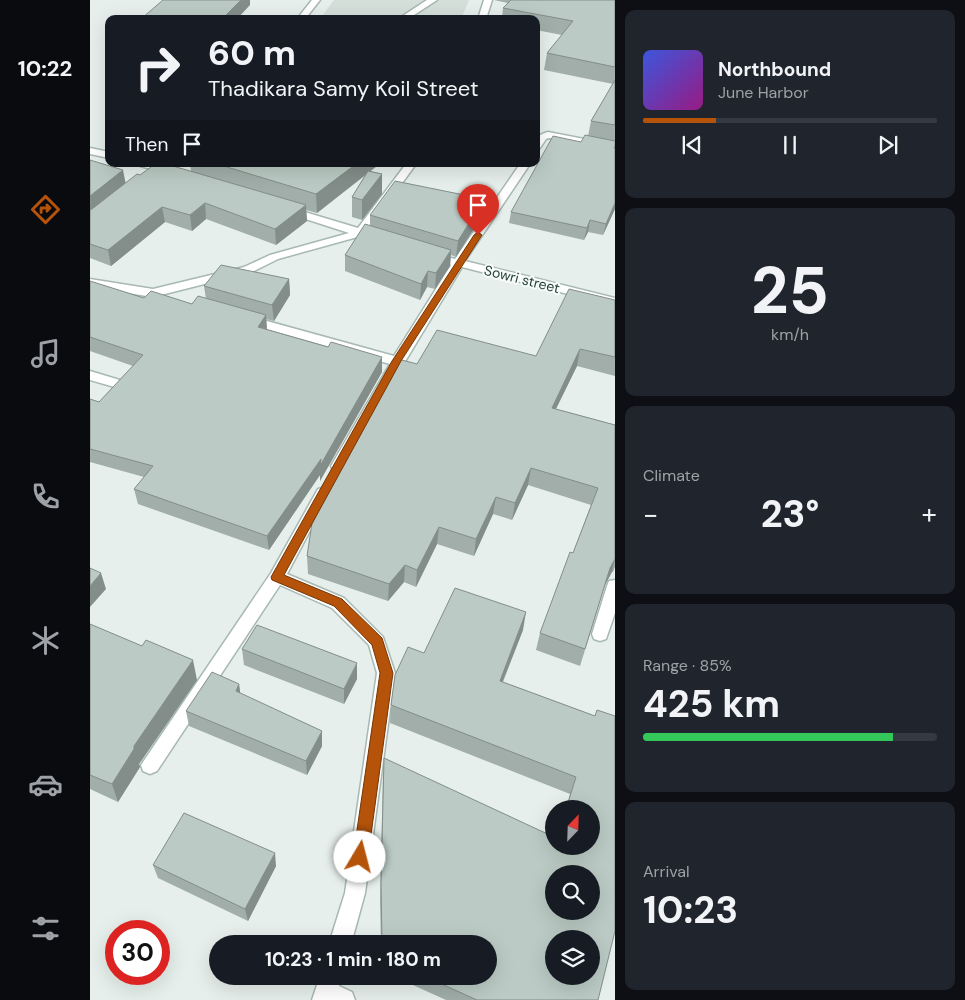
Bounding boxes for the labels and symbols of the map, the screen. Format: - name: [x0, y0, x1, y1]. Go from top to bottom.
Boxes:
- pin: [457, 184, 499, 235]
- street label: Sowri street: [482, 261, 562, 297]
- north arrow: [545, 800, 600, 855]
- position arrow: [333, 830, 385, 882]
- speed limit sign: 30: [105, 920, 170, 985]

